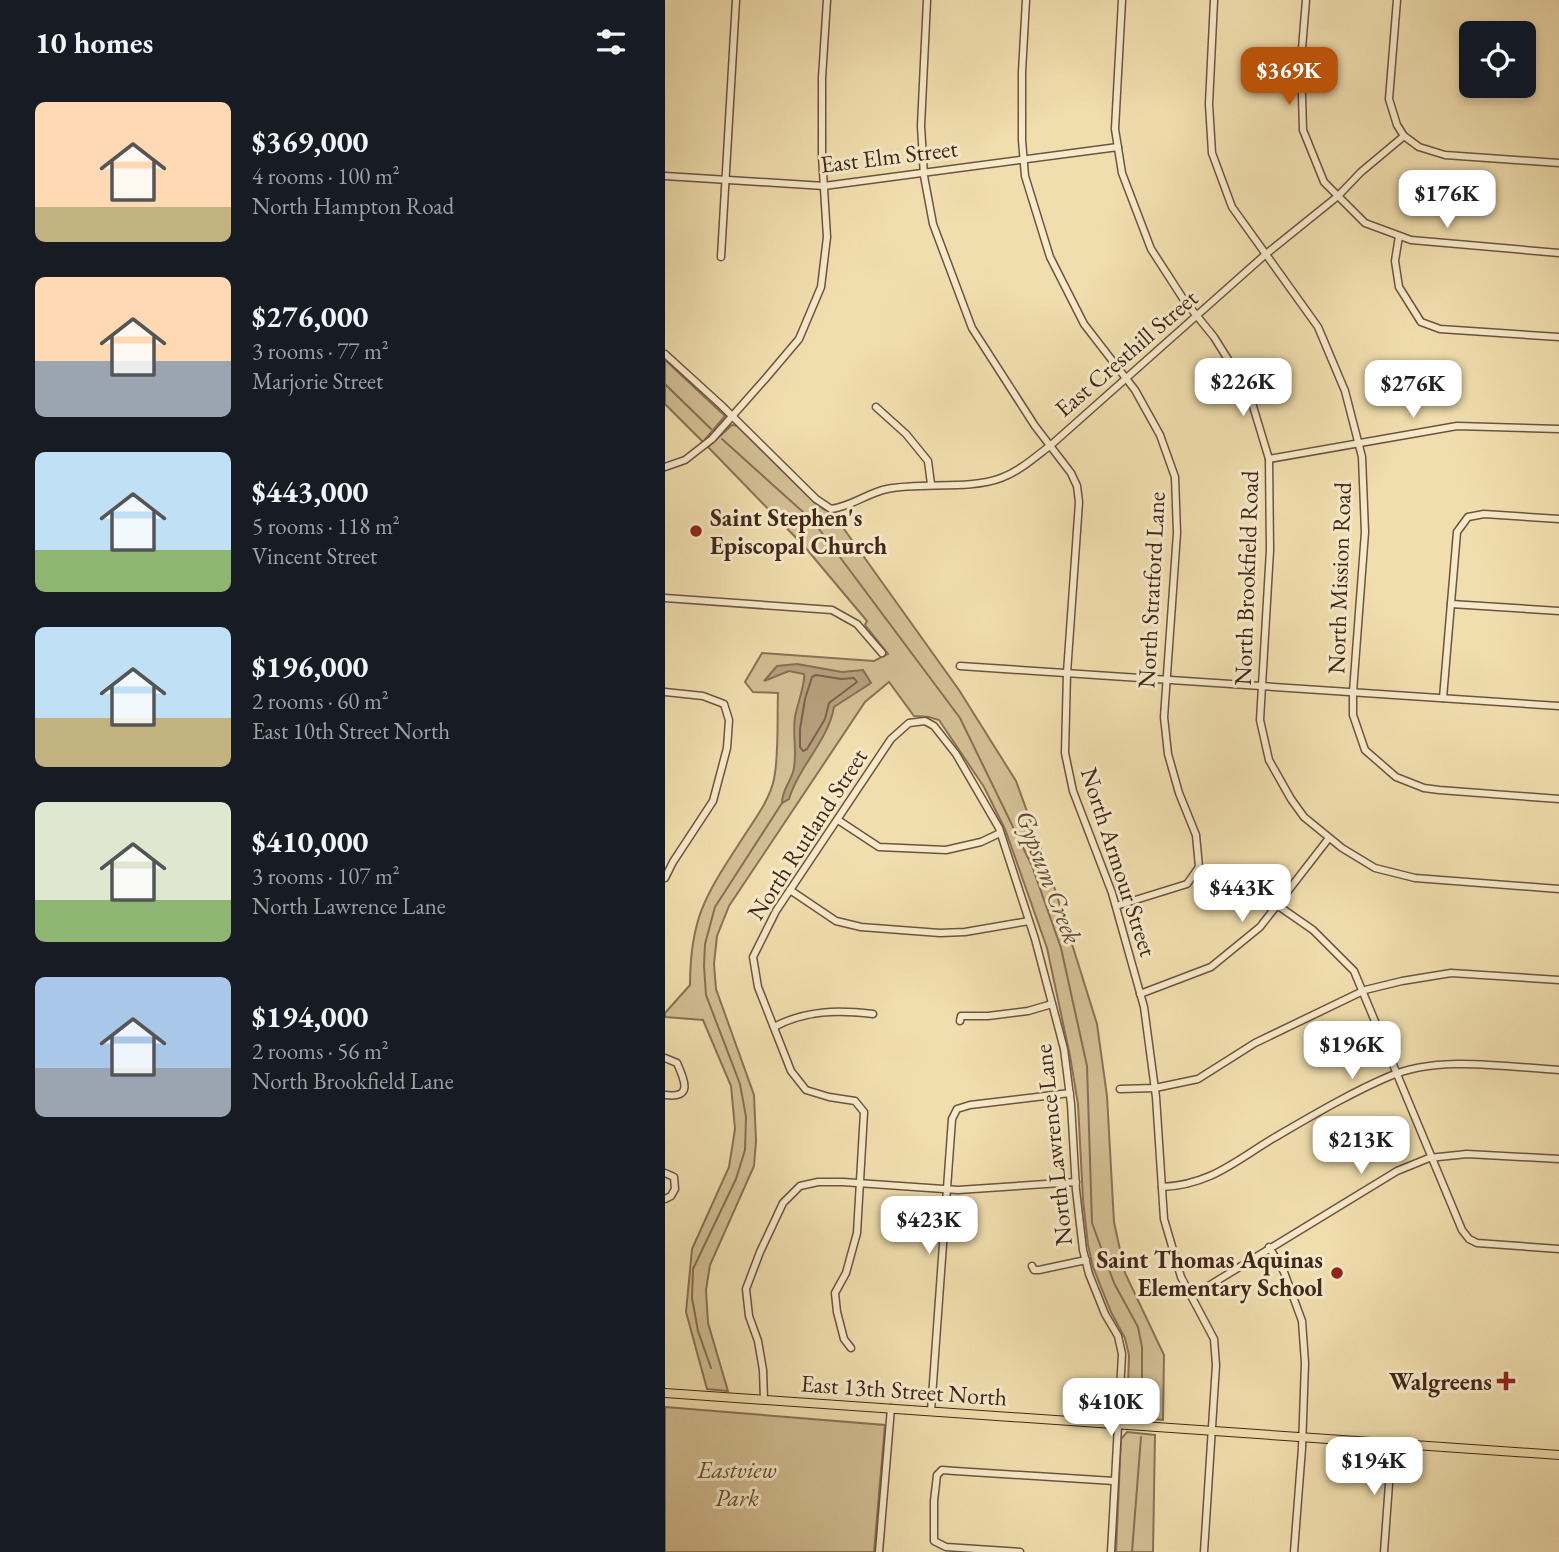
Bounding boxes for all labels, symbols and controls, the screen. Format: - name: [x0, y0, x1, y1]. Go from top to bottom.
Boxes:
- map controls: [1459, 21, 1536, 98]
- button: locate: [1459, 21, 1536, 98]
- text: 10 homes: [35, 23, 153, 62]
- icon: filters: [592, 23, 630, 61]
- pin: $369K: [1240, 48, 1338, 107]
- text: $369K: [1257, 55, 1321, 85]
- text: $369,000: [252, 122, 368, 161]
- icon: home: [91, 130, 175, 214]
- street label: East Elm Street: [819, 132, 960, 180]
- text: 4 rooms · 100 m²: [252, 161, 400, 191]
- pin: $176K: [1398, 170, 1496, 230]
- text: $176K: [1415, 178, 1479, 208]
- text: North Hampton Road: [252, 191, 454, 221]
- street label: East Cresthill Street: [1048, 282, 1204, 424]
- text: $276,000: [252, 297, 368, 336]
- icon: home: [91, 305, 175, 389]
- text: 3 rooms · 77 m²: [252, 336, 389, 366]
- pin: $226K: [1194, 358, 1292, 418]
- pin: $276K: [1364, 360, 1462, 420]
- text: Marjorie Street: [252, 366, 383, 396]
- text: $226K: [1211, 366, 1275, 396]
- text: $276K: [1381, 368, 1445, 398]
- street label: North Brookfield Road: [1227, 469, 1265, 686]
- text: $443,000: [252, 472, 368, 511]
- icon: home: [91, 480, 175, 564]
- street label: North Mission Road: [1320, 481, 1358, 675]
- street label: North Stratford Lane: [1130, 491, 1172, 689]
- place label: Saint Stephen's Episcopal Church: [710, 502, 888, 561]
- text: 5 rooms · 118 m²: [252, 511, 400, 541]
- marker: Saint Stephen's Episcopal Church: [688, 523, 704, 539]
- text: Vincent Street: [252, 541, 377, 571]
- text: $196,000: [252, 647, 368, 686]
- icon: home: [91, 655, 175, 739]
- text: 2 rooms · 60 m²: [252, 686, 389, 716]
- text: East 10th Street North: [252, 716, 450, 746]
- street label: North Rutland Street: [740, 742, 874, 926]
- street label: North Armour Street: [1074, 764, 1164, 961]
- water label: Gypsum Creek: [1008, 805, 1090, 949]
- text: $410,000: [252, 822, 368, 861]
- icon: home: [91, 830, 175, 914]
- text: 3 rooms · 107 m²: [252, 861, 400, 891]
- pin: $443K: [1193, 864, 1291, 924]
- text: $443K: [1210, 872, 1274, 902]
- text: North Lawrence Lane: [252, 891, 446, 921]
- text: $194,000: [252, 997, 368, 1036]
- icon: home: [91, 1005, 175, 1089]
- pin: $196K: [1303, 1021, 1401, 1081]
- text: $196K: [1320, 1029, 1384, 1059]
- text: 2 rooms · 56 m²: [252, 1036, 389, 1066]
- street label: North Lawrence Lane: [1027, 1043, 1079, 1247]
- text: North Brookfield Lane: [252, 1066, 454, 1096]
- pin: $213K: [1312, 1116, 1410, 1176]
- text: $213K: [1329, 1124, 1393, 1154]
- pin: $423K: [880, 1196, 978, 1256]
- text: $423K: [897, 1204, 961, 1234]
- place label: Saint Thomas Aquinas Elementary School: [1097, 1244, 1323, 1304]
- marker: Saint Thomas Aquinas Elementary School: [1329, 1265, 1345, 1281]
- place label: Walgreens: [1389, 1366, 1492, 1398]
- street label: East 13th Street North: [800, 1367, 1008, 1413]
- marker: Walgreens: [1498, 1373, 1514, 1389]
- pin: $410K: [1062, 1378, 1160, 1438]
- text: $410K: [1079, 1386, 1143, 1416]
- pin: $194K: [1325, 1438, 1423, 1497]
- text: $194K: [1342, 1445, 1406, 1475]
- park label: Eastview Park: [697, 1454, 776, 1513]

